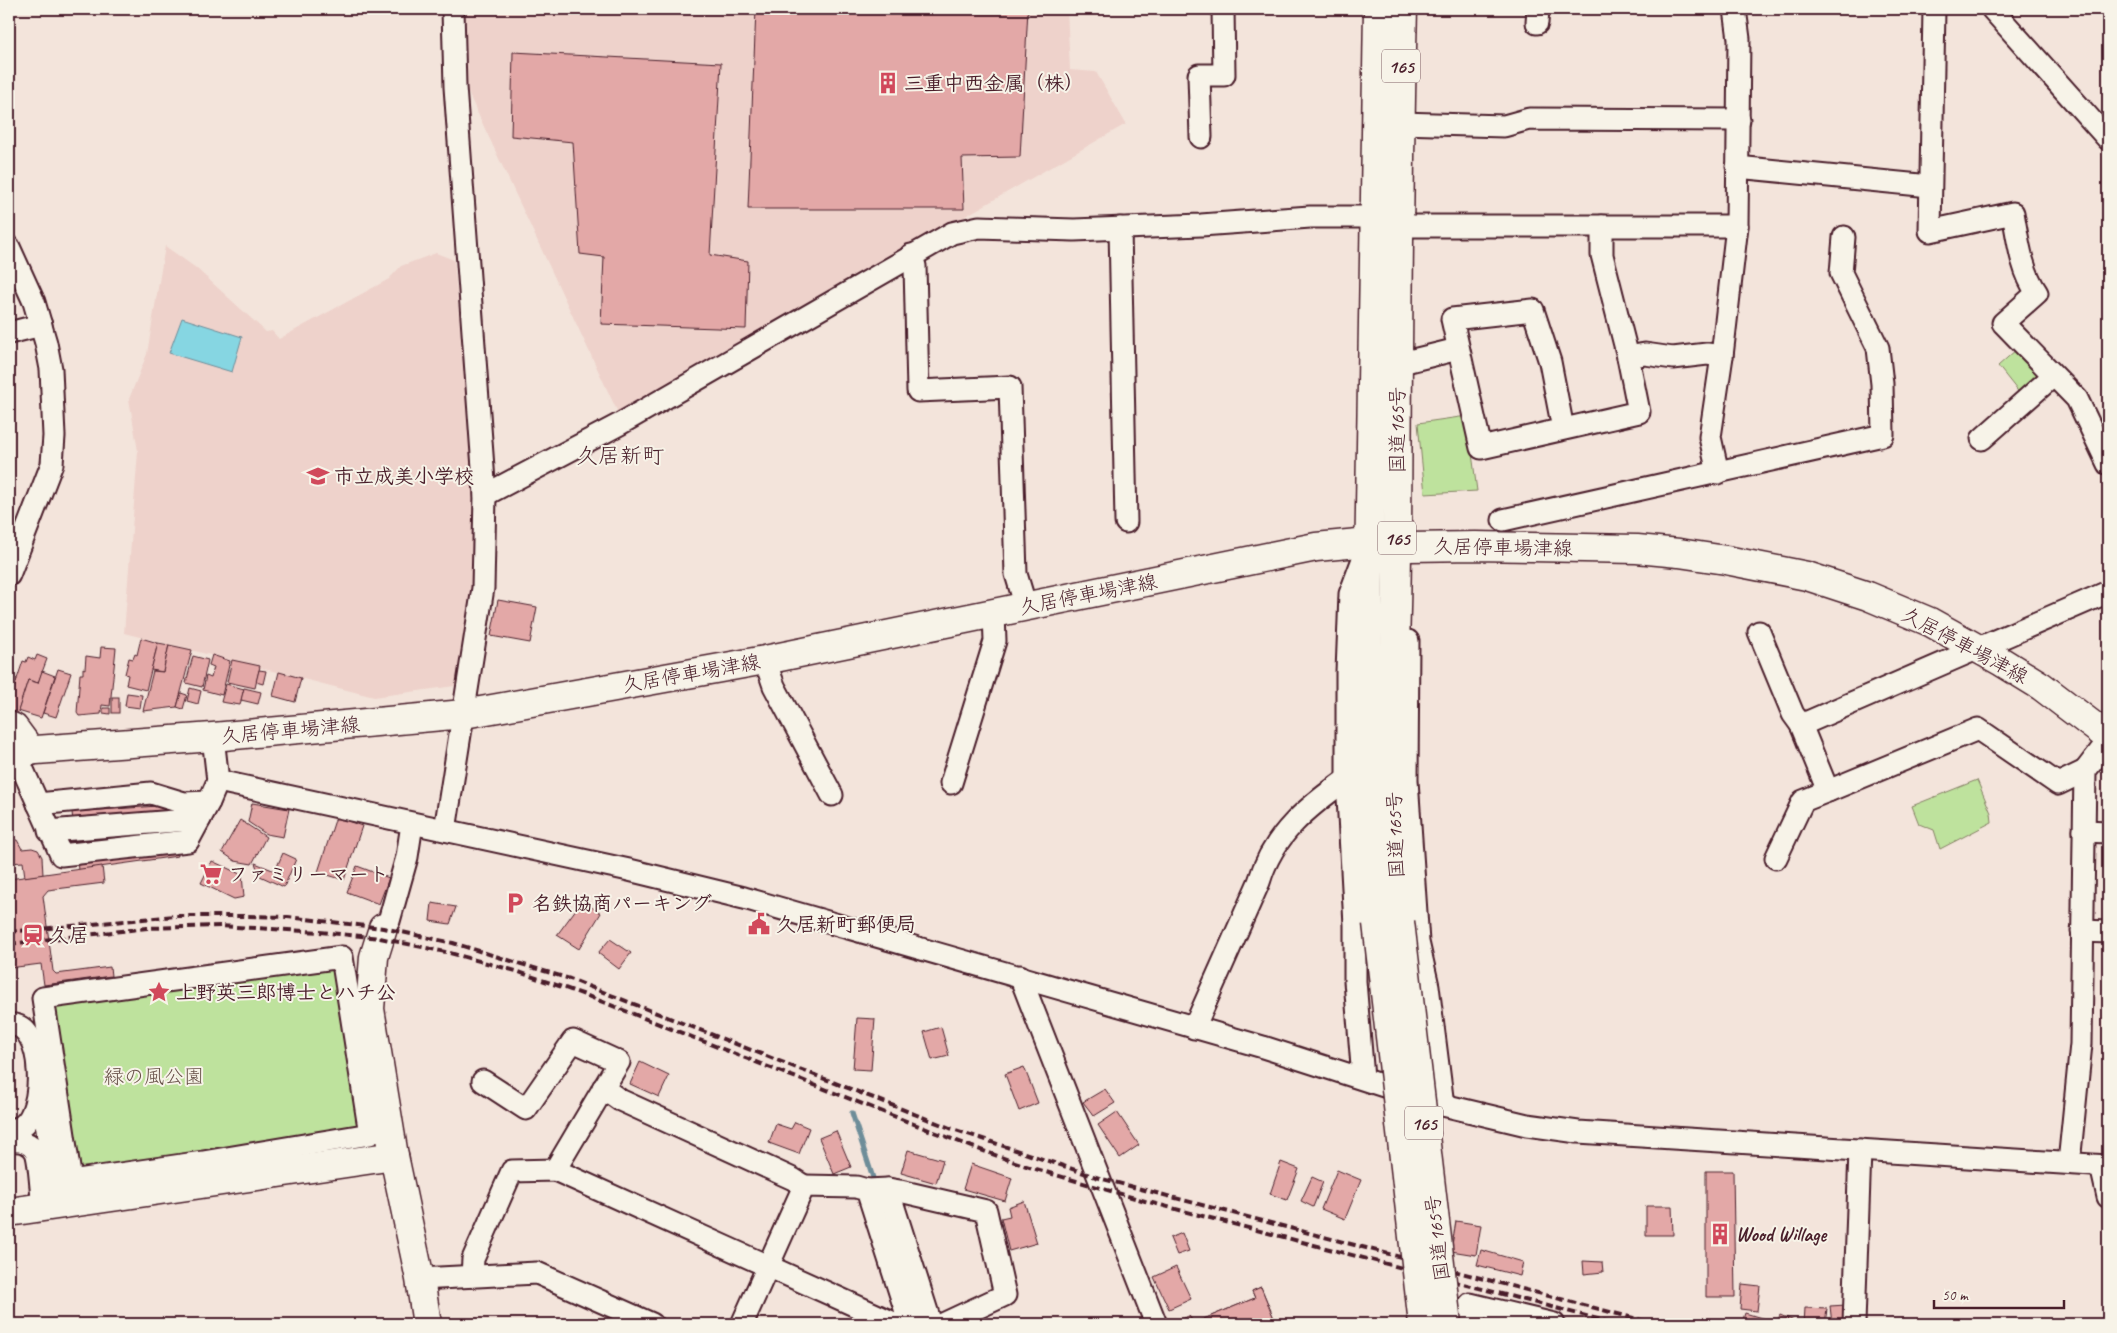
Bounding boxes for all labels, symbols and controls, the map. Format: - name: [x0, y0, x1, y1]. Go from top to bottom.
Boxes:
- road number: 165: [1382, 49, 1420, 82]
- building icon: 三重中西金属（株）: [875, 70, 901, 96]
- place label: 三重中西金属（株）: [904, 71, 1084, 96]
- street label: 国道165号: [1385, 387, 1410, 474]
- district label: 久居新町: [576, 442, 664, 470]
- school or university icon: 市立成美小学校: [305, 463, 331, 489]
- place label: 市立成美小学校: [334, 464, 474, 489]
- road number: 165: [1378, 522, 1416, 554]
- street label: 久居停車場津線: [1433, 534, 1573, 561]
- street label: 久居停車場津線: [1017, 569, 1159, 620]
- street label: 久居停車場津線: [1897, 602, 2032, 689]
- street label: 久居停車場津線: [620, 649, 762, 698]
- street label: 久居停車場津線: [219, 712, 361, 749]
- street label: 国道165号: [1381, 791, 1410, 879]
- supermarket icon: ファミリーマート: [198, 861, 224, 887]
- place label: ファミリーマート: [228, 862, 389, 887]
- parking icon: 名鉄協商パーキング: [502, 890, 528, 916]
- place label: 名鉄協商パーキング: [532, 891, 712, 916]
- public building icon: 久居新町郵便局: [746, 911, 772, 937]
- place label: 久居新町郵便局: [776, 912, 916, 937]
- station icon: 久居: [20, 922, 46, 948]
- place label: 久居: [49, 923, 89, 948]
- place icon: 上野英三郎博士とハチ公: [146, 979, 172, 1005]
- place label: 上野英三郎博士とハチ公: [176, 980, 396, 1005]
- park label: 緑の風公園: [104, 1064, 204, 1089]
- road number: 165: [1405, 1106, 1443, 1140]
- street label: 国道165号: [1420, 1193, 1455, 1283]
- building icon: Wood Willage: [1707, 1221, 1733, 1247]
- place label: Wood Willage: [1736, 1222, 1827, 1247]
- scale bar: [1934, 1278, 2064, 1310]
- text: 50 m: [1942, 1286, 1969, 1305]

